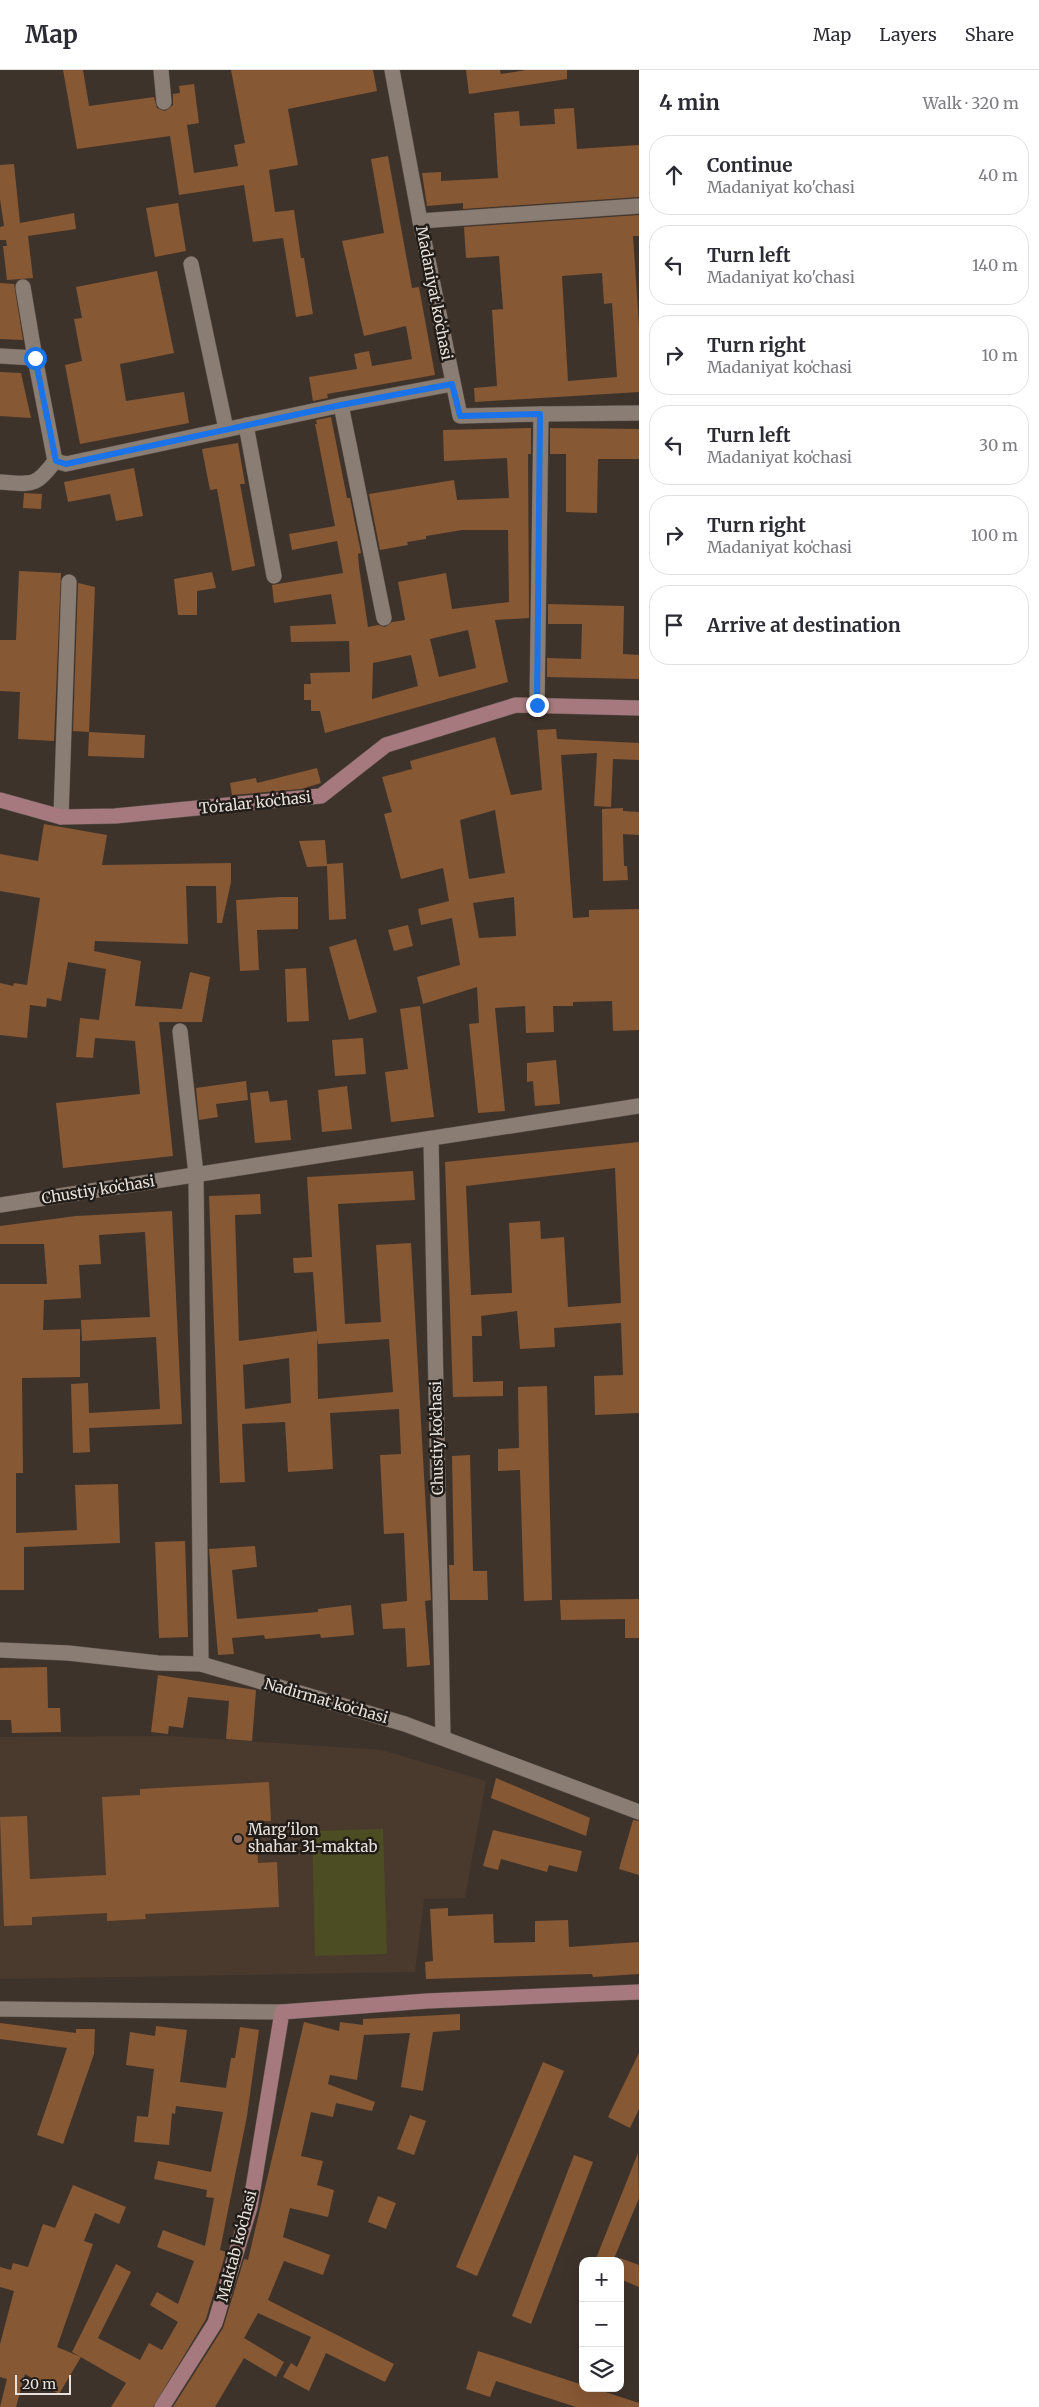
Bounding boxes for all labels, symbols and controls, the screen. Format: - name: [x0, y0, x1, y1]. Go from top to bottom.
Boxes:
- text: Map: [25, 19, 78, 50]
- text: Map: [813, 23, 851, 46]
- text: Layers: [879, 23, 937, 46]
- text: Share: [965, 23, 1014, 46]
- text: 4 min: [659, 89, 720, 116]
- text: Walk · 320 m: [923, 93, 1019, 113]
- text: Continue: [707, 153, 793, 177]
- icon: ahead: [660, 161, 688, 189]
- text: 40 m: [978, 165, 1018, 185]
- text: Madaniyat ko'chasi: [707, 177, 855, 197]
- street label: Madaniyat koʻchasi: [412, 224, 457, 362]
- text: Turn left: [707, 243, 791, 267]
- icon: left: [660, 251, 688, 279]
- text: 140 m: [972, 255, 1018, 275]
- text: Madaniyat ko'chasi: [707, 267, 855, 287]
- text: Turn right: [707, 333, 806, 357]
- icon: right: [660, 341, 688, 369]
- text: 10 m: [981, 345, 1018, 365]
- route start: [24, 347, 47, 370]
- text: Madaniyat koʻchasi: [707, 357, 852, 377]
- text: Turn left: [707, 423, 791, 447]
- icon: left: [660, 431, 688, 459]
- text: 30 m: [979, 435, 1018, 455]
- text: Madaniyat koʻchasi: [707, 447, 852, 467]
- text: Turn right: [707, 513, 806, 537]
- icon: right: [660, 521, 688, 549]
- text: 100 m: [971, 525, 1018, 545]
- text: Madaniyat koʻchasi: [707, 537, 852, 557]
- icon: arrive: [660, 611, 688, 639]
- text: Arrive at destination: [707, 613, 901, 637]
- route end: [526, 694, 549, 717]
- street label: Toʻralar koʻchasi: [198, 787, 312, 818]
- street label: Chustiy koʻchasi: [40, 1171, 156, 1208]
- street label: Chustiy koʻchasi: [426, 1381, 447, 1495]
- street label: Nadirmat koʻchasi: [262, 1674, 390, 1727]
- place label: Marg'ilon shahar 31-maktab: [248, 1820, 378, 1856]
- marker: Marg'ilon shahar 31-maktab: [232, 1833, 244, 1845]
- street label: Maktab koʻchasi: [213, 2188, 261, 2303]
- map controls: [579, 2257, 624, 2392]
- button: +: [579, 2257, 624, 2302]
- button: −: [579, 2302, 624, 2347]
- button: layers: [579, 2347, 624, 2392]
- scale bar: [15, 2372, 71, 2395]
- text: 20 m: [22, 2375, 56, 2393]

